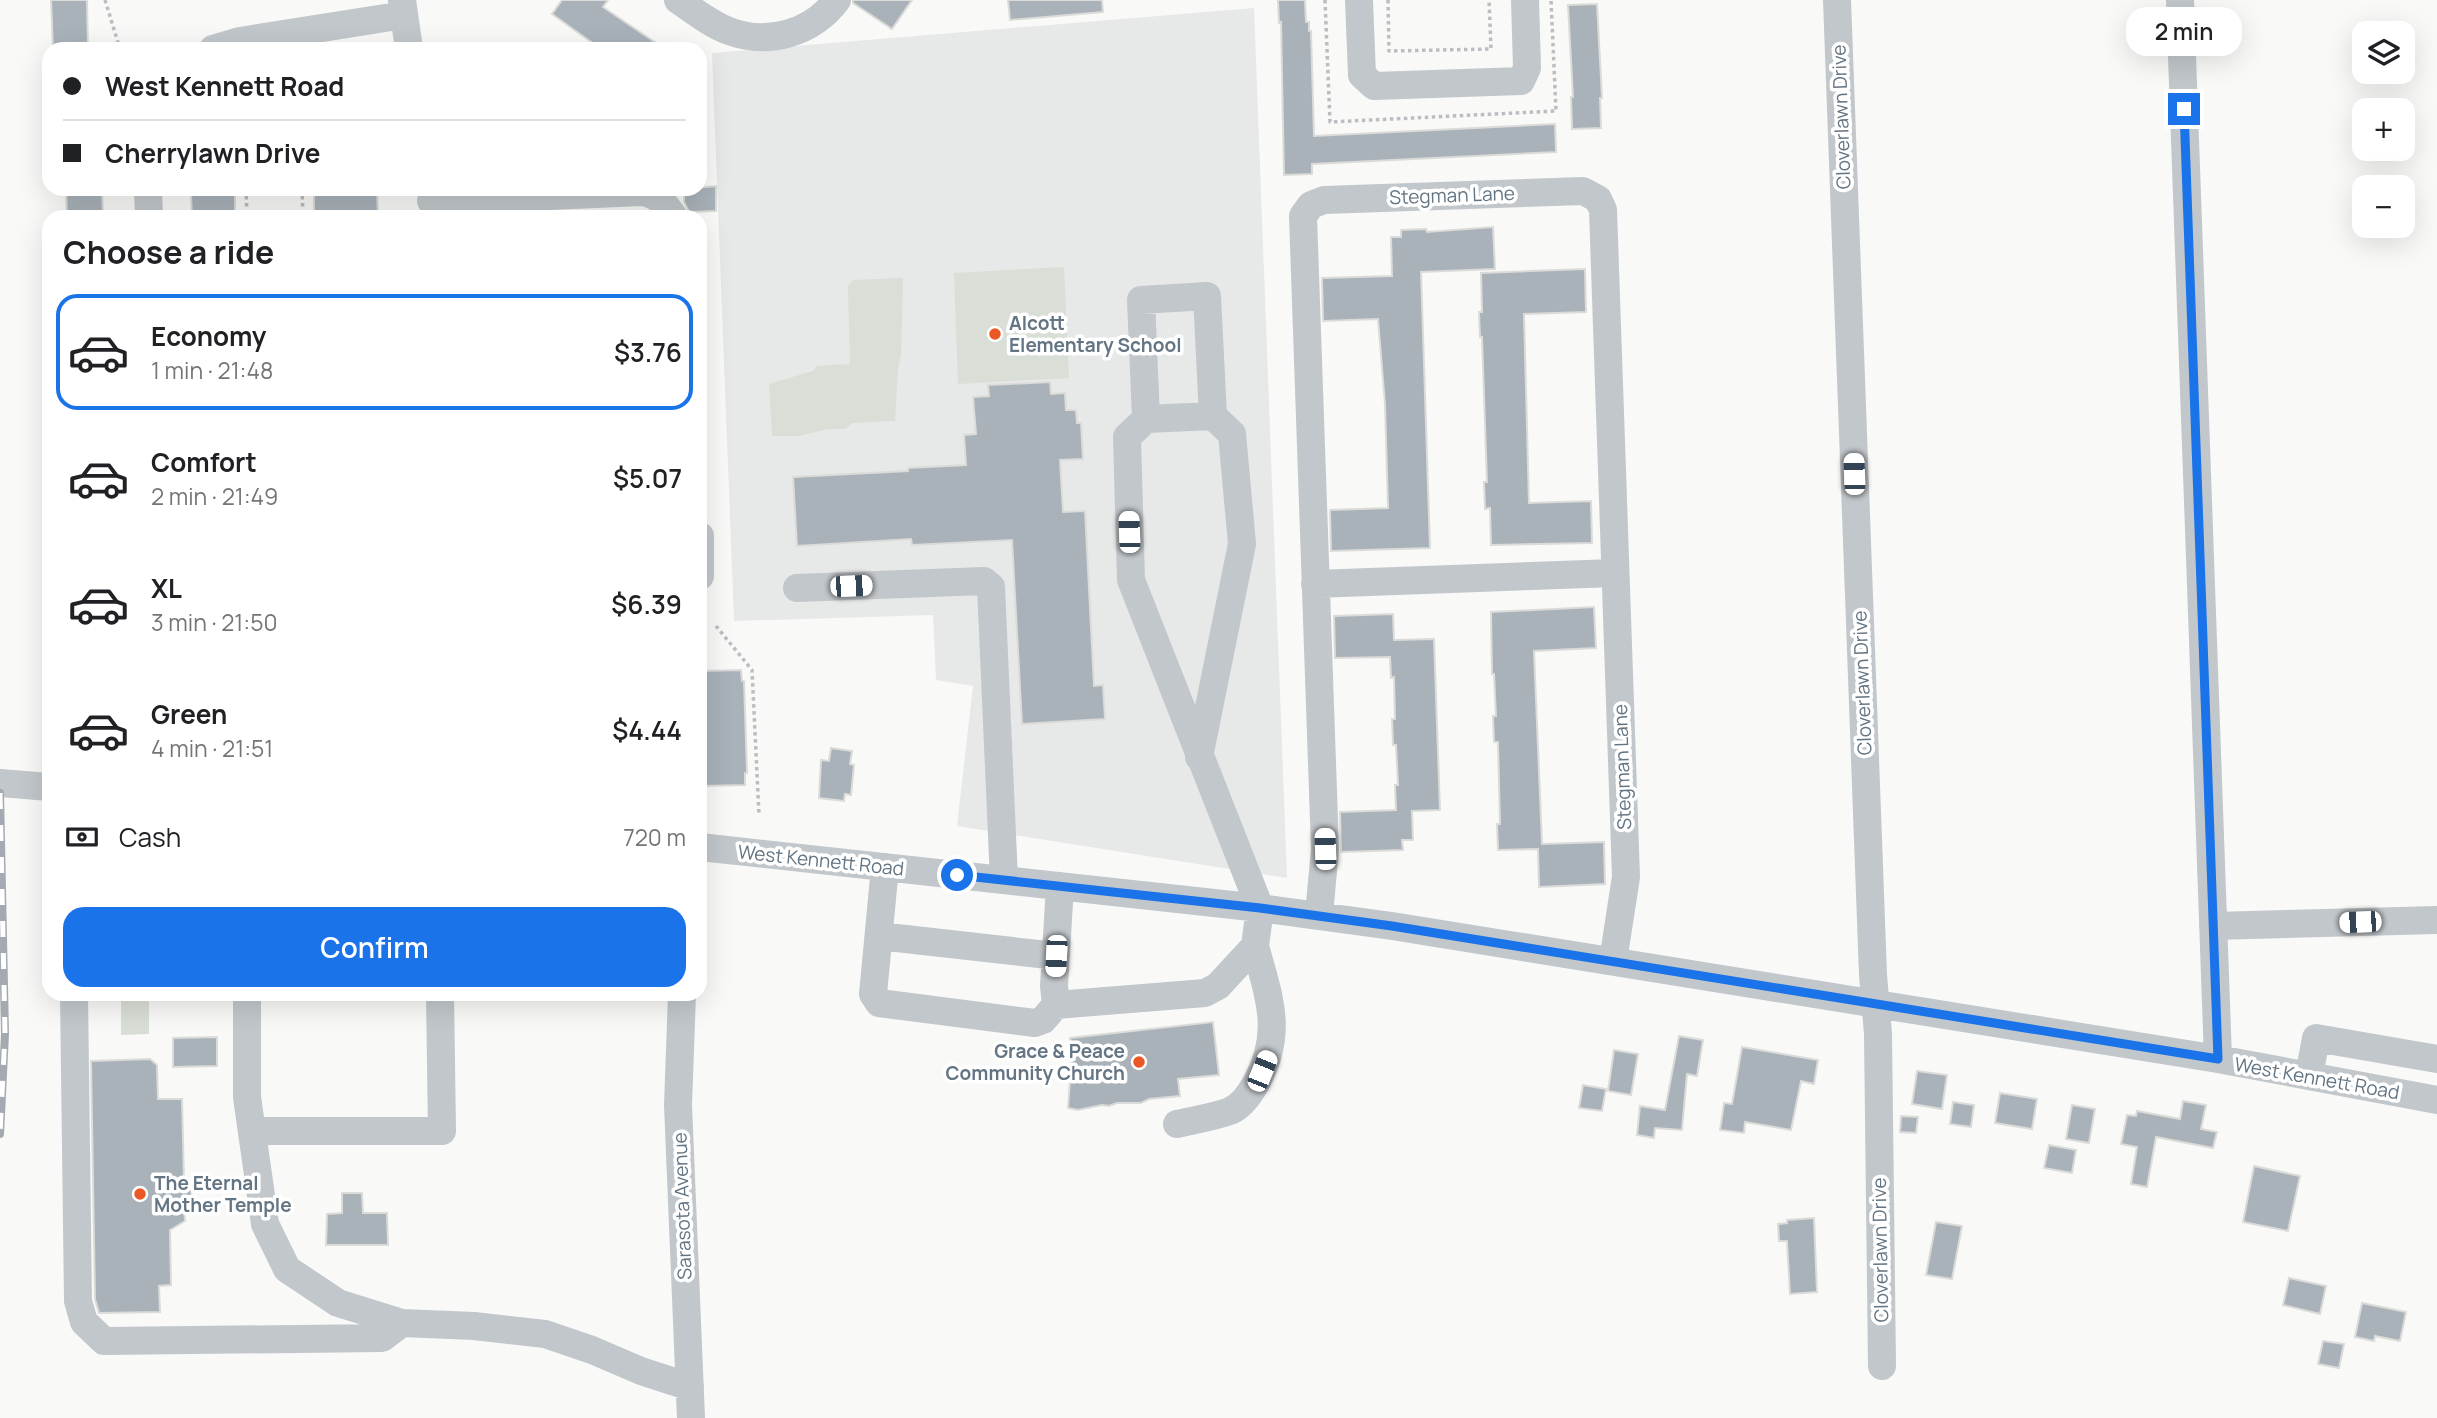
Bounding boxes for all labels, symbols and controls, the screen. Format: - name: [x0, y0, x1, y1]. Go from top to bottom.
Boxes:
- callout: 2 min: [2126, 7, 2242, 56]
- text: 2 min: [2155, 15, 2213, 47]
- map controls: [2352, 21, 2415, 238]
- button: layers: [2352, 21, 2415, 84]
- street label: Cloverlawn Drive: [1825, 44, 1857, 190]
- text: West Kennett Road: [105, 68, 344, 104]
- route end: [2168, 93, 2200, 125]
- button: +: [2352, 98, 2415, 161]
- text: Cherrylawn Drive: [105, 135, 320, 171]
- button: −: [2352, 175, 2415, 238]
- street label: Stegman Lane: [1389, 180, 1515, 210]
- text: Choose a ride: [63, 230, 274, 274]
- place label: Alcott Elementary School: [1009, 310, 1182, 358]
- text: Economy: [151, 318, 266, 354]
- icon: car: [67, 321, 130, 384]
- marker: Alcott Elementary School: [987, 326, 1003, 342]
- text: $3.76: [614, 334, 682, 370]
- text: 1 min · 21:48: [151, 354, 273, 386]
- text: Comfort: [151, 444, 257, 480]
- icon: car: [67, 447, 130, 510]
- car: [1843, 453, 1866, 495]
- text: $5.07: [613, 460, 682, 496]
- text: 2 min · 21:49: [151, 480, 278, 512]
- car: [1118, 511, 1141, 553]
- text: XL: [151, 570, 182, 606]
- icon: car: [67, 573, 130, 636]
- car: [830, 575, 873, 597]
- text: $6.39: [611, 586, 682, 622]
- text: 3 min · 21:50: [151, 606, 278, 638]
- street label: Cloverlawn Drive: [1846, 610, 1878, 756]
- text: Green: [151, 696, 227, 732]
- icon: car: [67, 699, 130, 762]
- street label: Stegman Lane: [1607, 704, 1637, 830]
- text: $4.44: [612, 712, 682, 748]
- text: 4 min · 21:51: [151, 732, 273, 764]
- icon: cash: [63, 818, 101, 856]
- text: Cash: [119, 819, 181, 855]
- text: 720 m: [623, 821, 686, 853]
- car: [1314, 828, 1337, 870]
- street label: West Kennett Road: [737, 838, 905, 882]
- route start: [941, 859, 973, 891]
- button: Confirm: [63, 907, 686, 987]
- car: [2339, 911, 2382, 933]
- car: [1045, 934, 1068, 978]
- place label: Grace & Peace Community Church: [946, 1038, 1125, 1086]
- car: [1245, 1048, 1280, 1094]
- street label: West Kennett Road: [2233, 1051, 2401, 1105]
- marker: Grace & Peace Community Church: [1131, 1054, 1147, 1070]
- street label: Sarasota Avenue: [666, 1132, 698, 1280]
- place label: The Eternal Mother Temple: [154, 1170, 292, 1218]
- street label: Cloverlawn Drive: [1866, 1177, 1894, 1323]
- marker: The Eternal Mother Temple: [132, 1186, 148, 1202]

